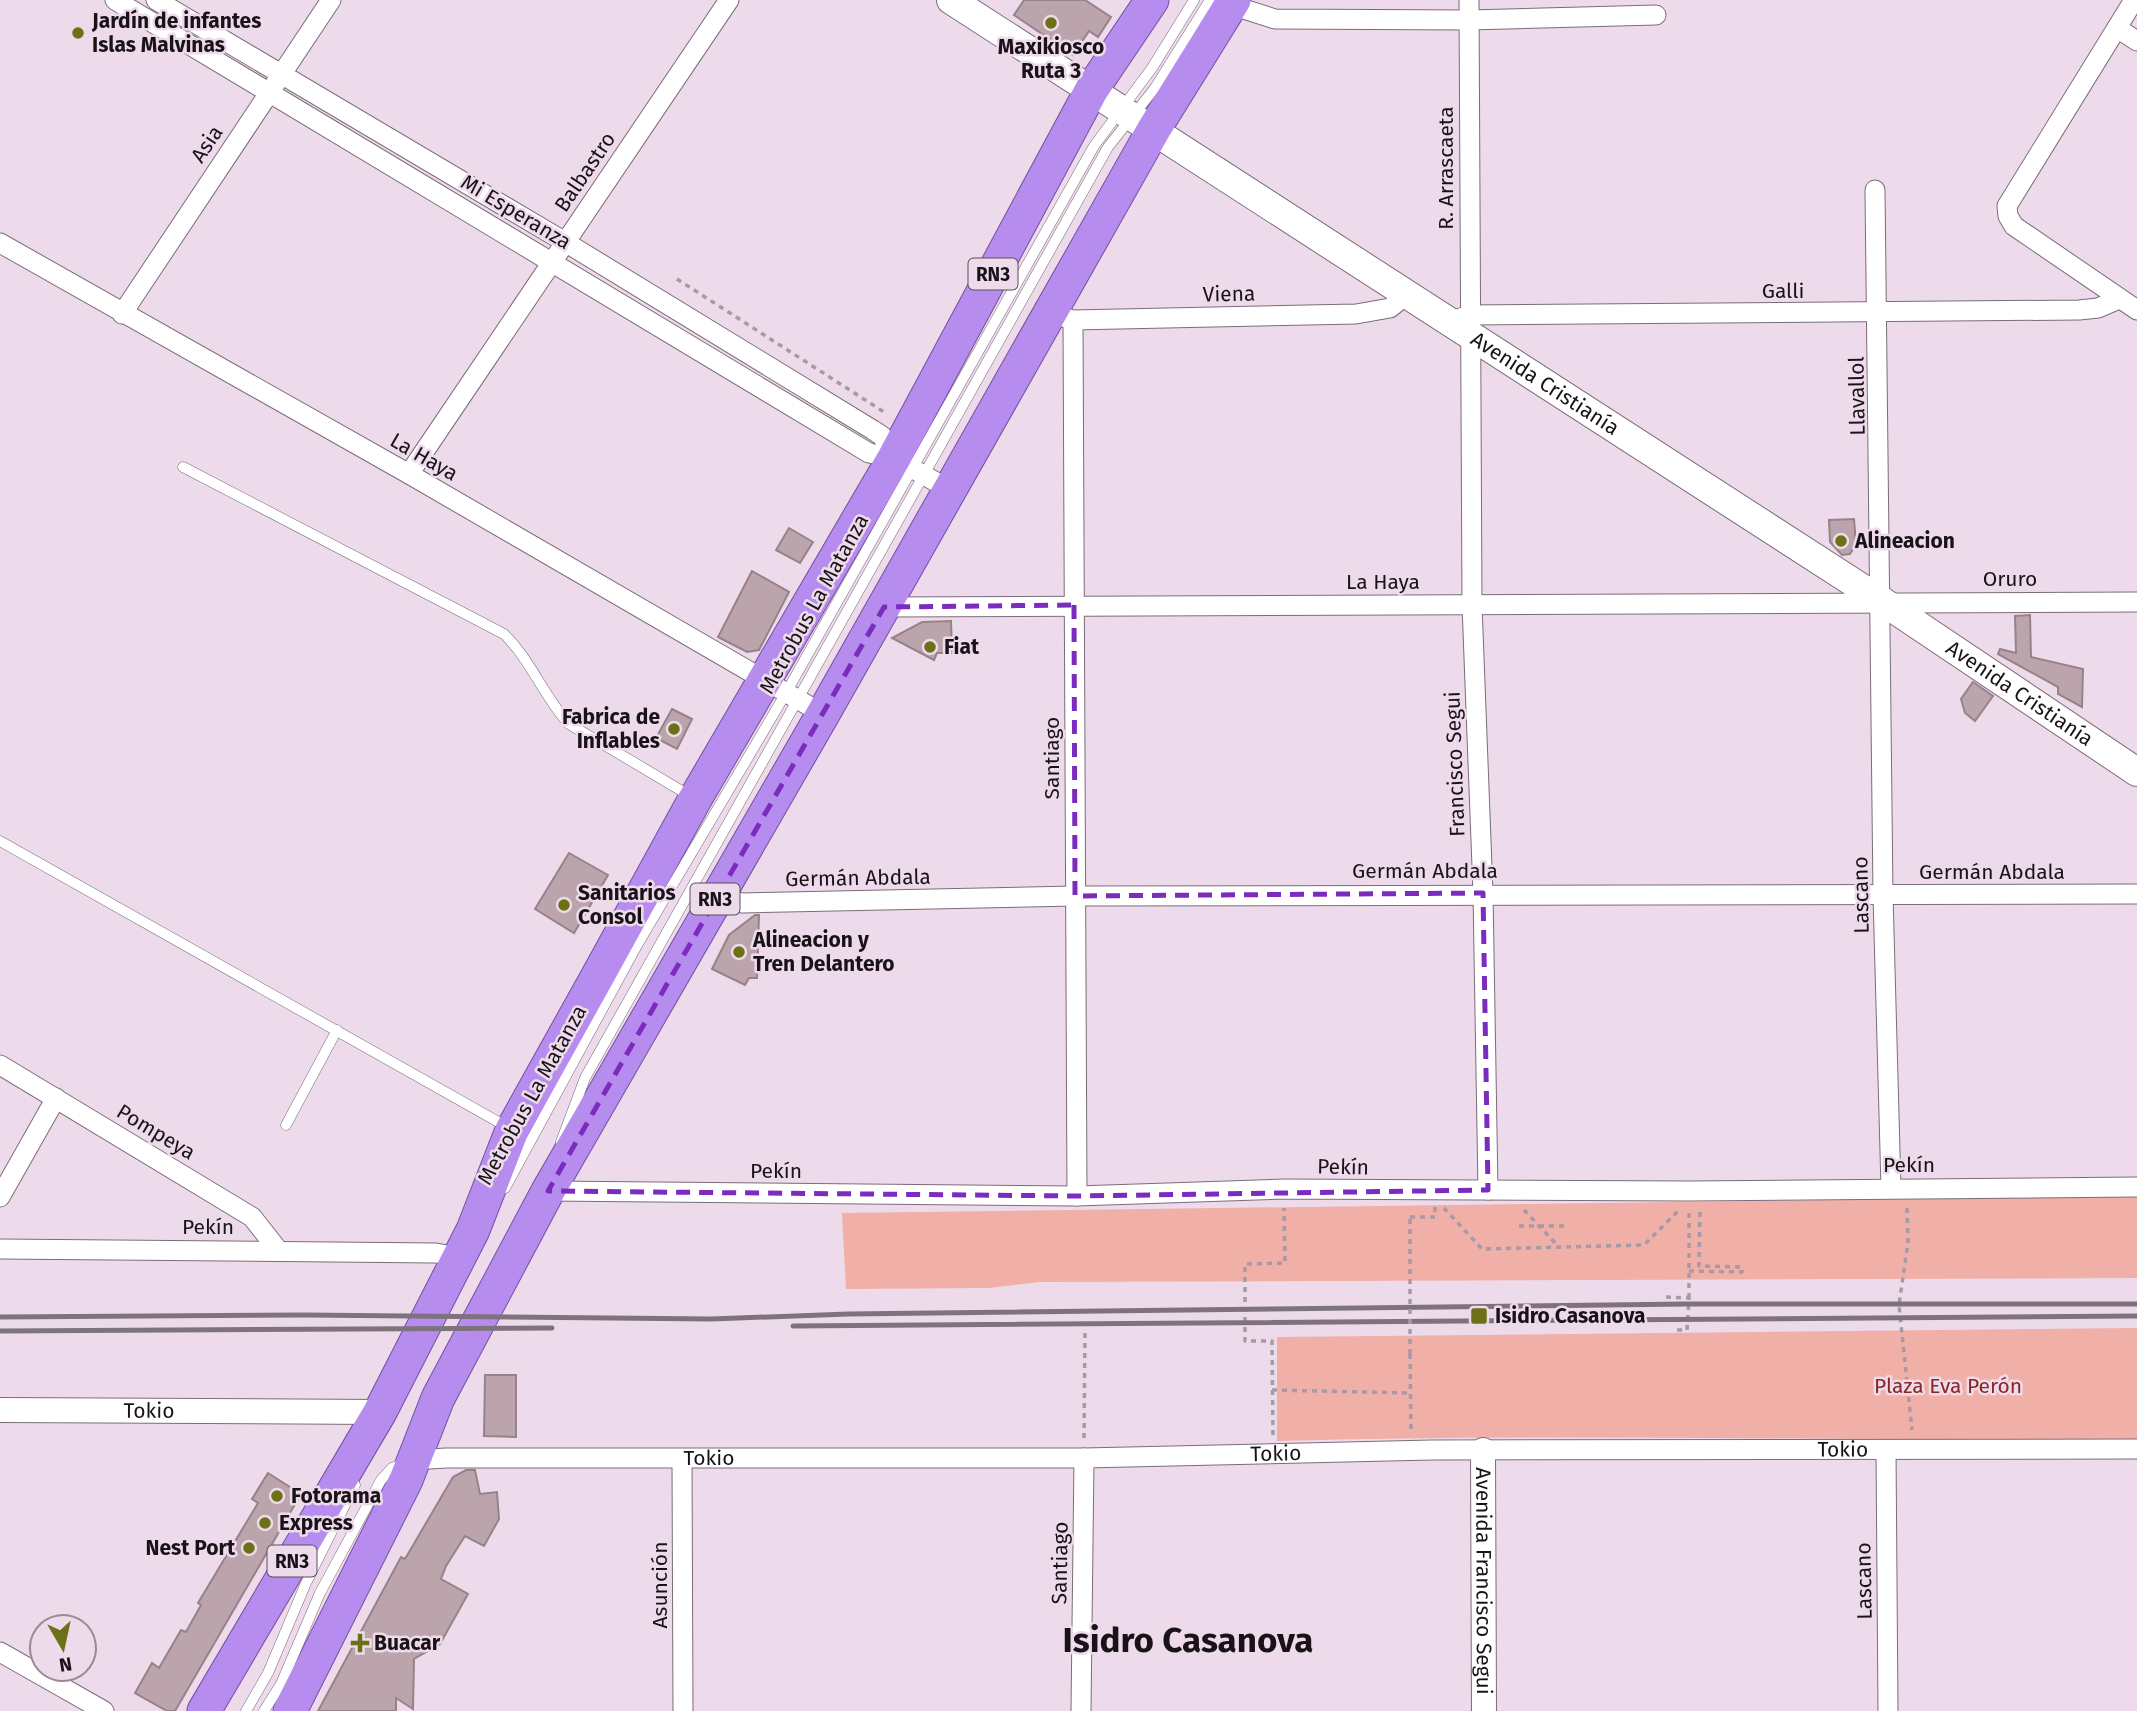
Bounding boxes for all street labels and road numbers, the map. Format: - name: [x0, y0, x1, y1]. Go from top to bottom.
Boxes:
- street label: R. Arrascaeta: [1433, 106, 1459, 230]
- street label: Asia: [185, 120, 229, 168]
- street label: Balbastro: [549, 127, 621, 217]
- street label: Mi Esperanza: [456, 169, 576, 255]
- road number: RN3: [968, 258, 1018, 290]
- street label: Galli: [1762, 278, 1804, 304]
- street label: Viena: [1202, 281, 1256, 307]
- street label: Avenida Cristianía: [1466, 326, 1624, 441]
- street label: Llavallol: [1843, 356, 1871, 436]
- street label: La Haya: [385, 427, 463, 487]
- street label: Metrobus La Matanza: [754, 510, 874, 698]
- street label: Oruro: [1983, 566, 2037, 592]
- street label: La Haya: [1346, 569, 1420, 595]
- street label: Avenida Cristianía: [1941, 635, 2098, 752]
- street label: Francisco Segui: [1439, 691, 1471, 837]
- street label: Santiago: [1039, 717, 1065, 799]
- street label: Lascano: [1847, 856, 1875, 934]
- street label: Germán Abdala: [1352, 858, 1498, 884]
- street label: Germán Abdala: [1919, 859, 2065, 885]
- street label: Germán Abdala: [785, 864, 931, 892]
- road number: RN3: [690, 884, 740, 914]
- street label: Metrobus La Matanza: [472, 1001, 592, 1189]
- street label: Pompeya: [112, 1098, 200, 1166]
- street label: Pekín: [1883, 1152, 1935, 1178]
- street label: Pekín: [1317, 1154, 1369, 1180]
- street label: Pekín: [750, 1158, 802, 1184]
- street label: Pekín: [182, 1214, 234, 1240]
- street label: Tokio: [123, 1398, 175, 1424]
- street label: Tokio: [1817, 1436, 1868, 1462]
- street label: Tokio: [1250, 1440, 1302, 1467]
- street label: Tokio: [683, 1445, 734, 1471]
- street label: Avenida Francisco Segui: [1470, 1467, 1497, 1695]
- street label: Santiago: [1046, 1521, 1074, 1605]
- street label: Asunción: [647, 1542, 673, 1628]
- street label: Lascano: [1850, 1542, 1878, 1620]
- road number: RN3: [268, 1546, 316, 1576]

